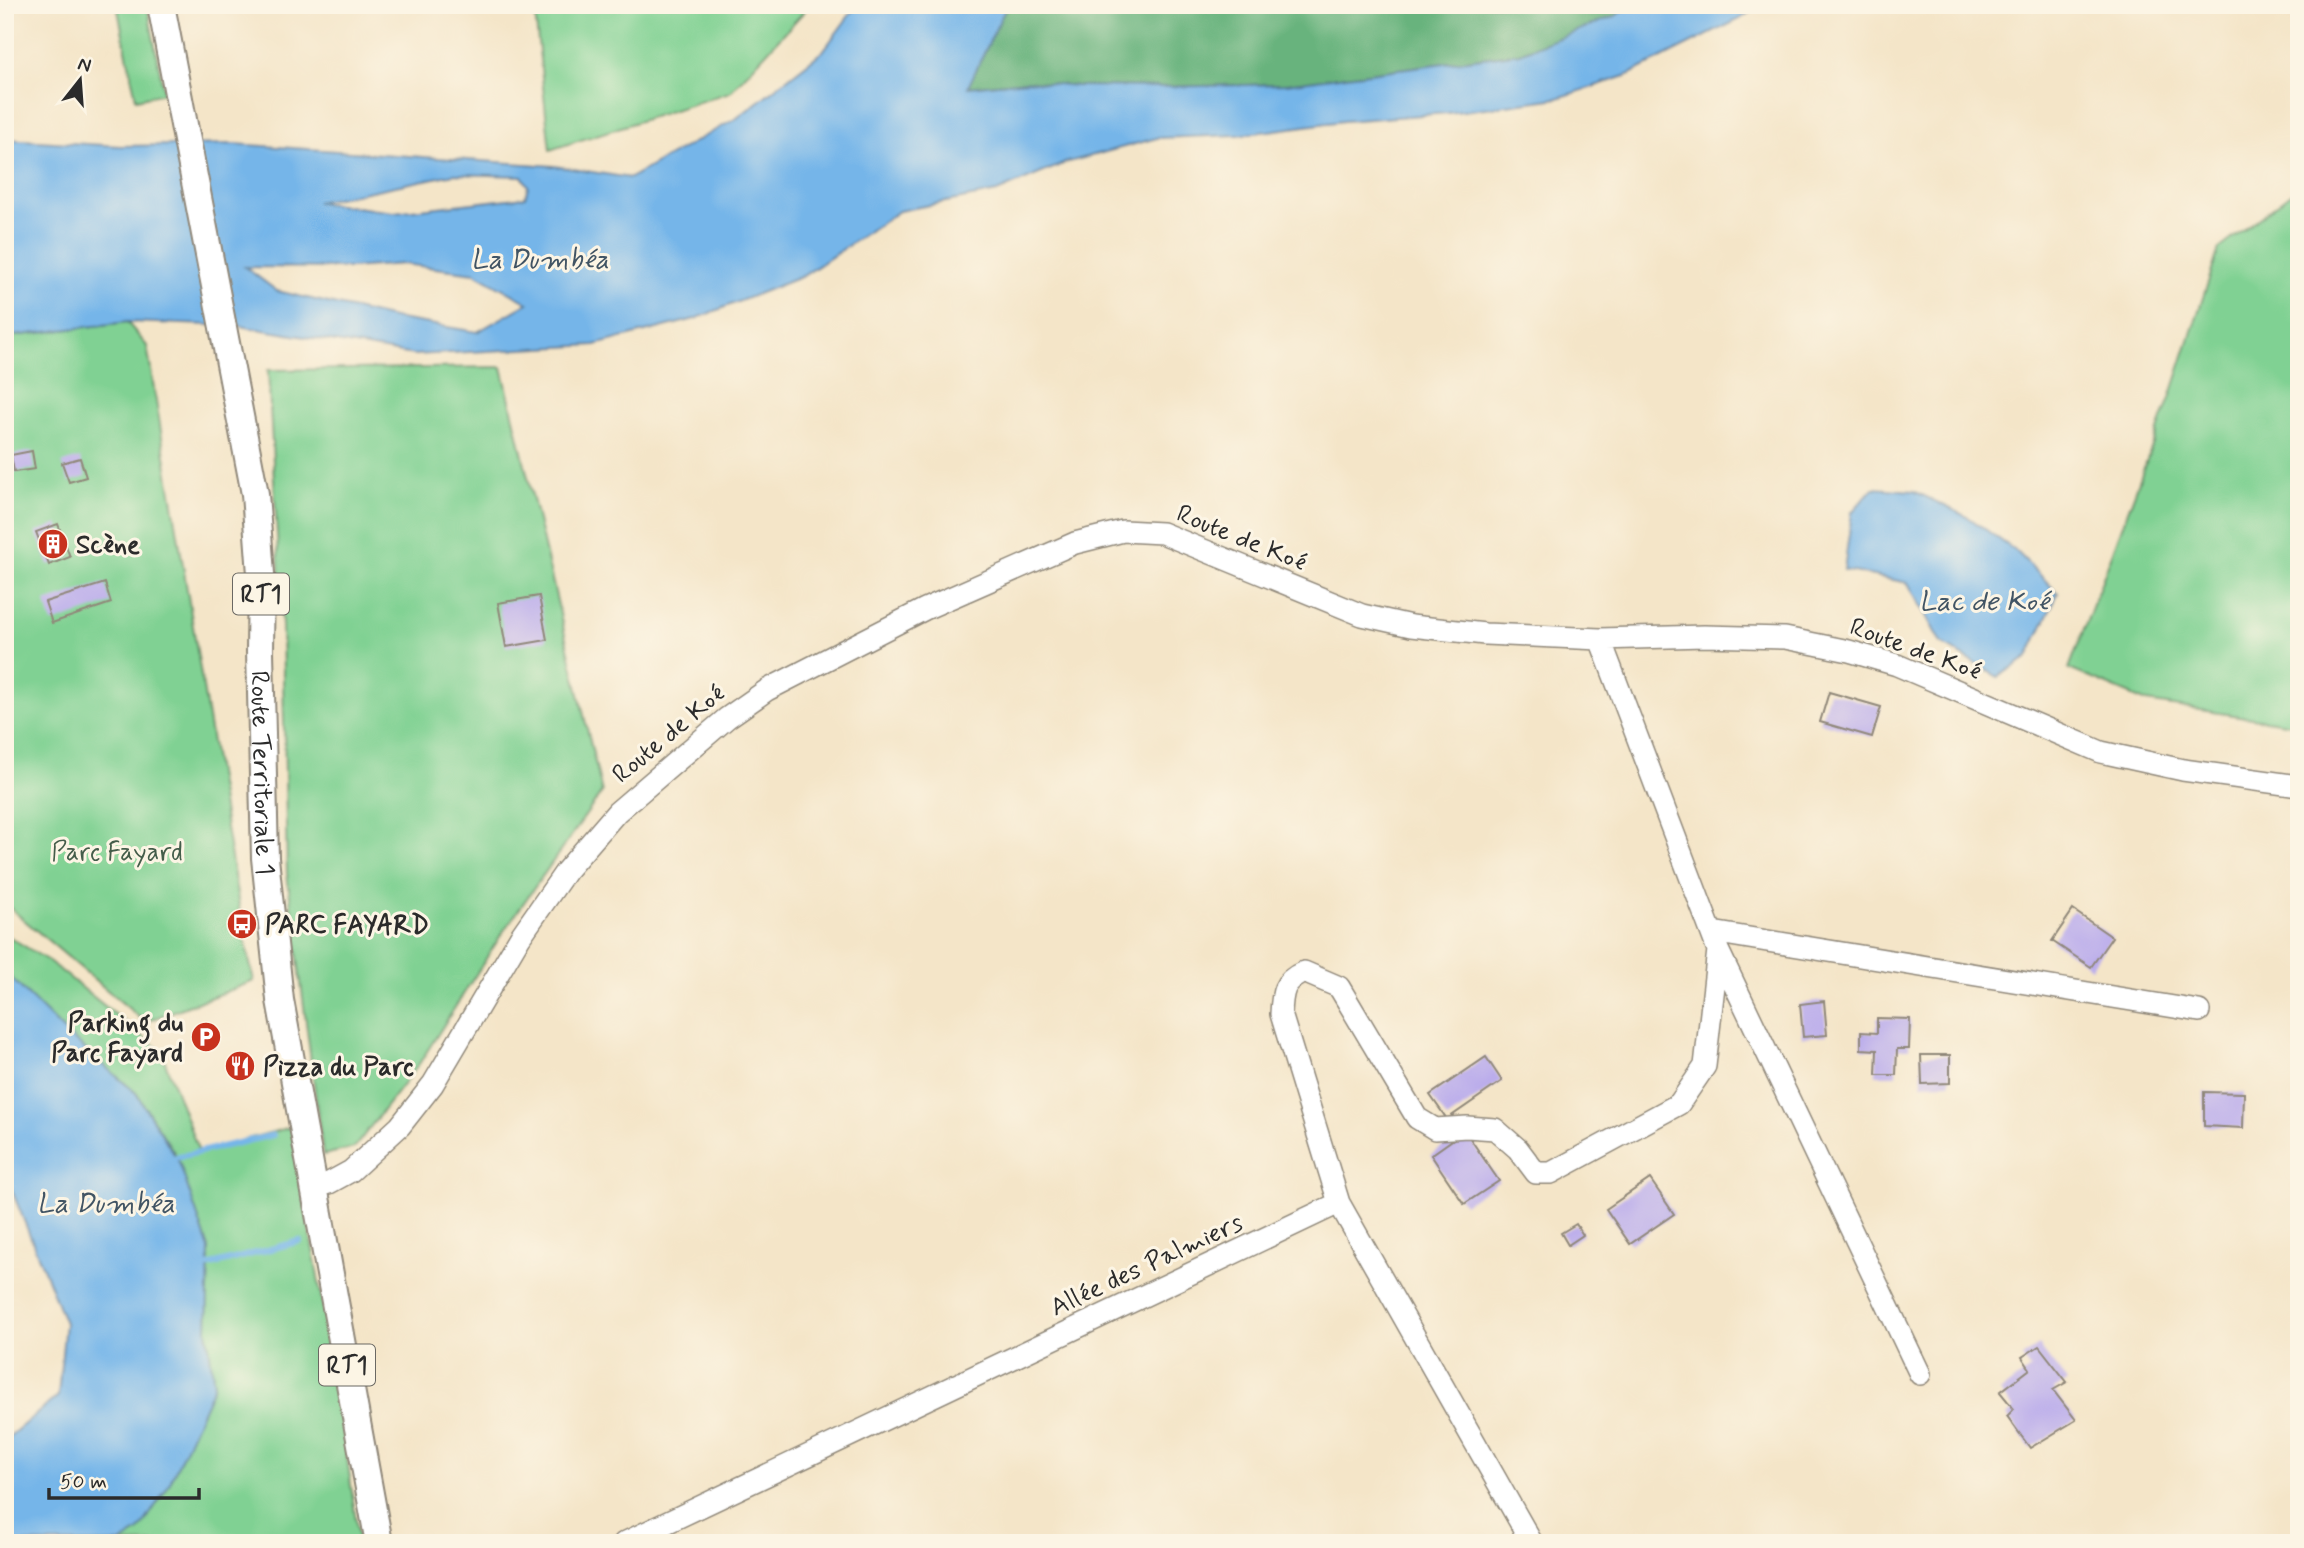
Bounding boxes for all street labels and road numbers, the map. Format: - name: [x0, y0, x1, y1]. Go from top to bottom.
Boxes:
- street label: Route de Koé: [1171, 497, 1311, 580]
- road number: RT1: [233, 574, 289, 614]
- street label: Route de Koé: [1845, 610, 1986, 689]
- street label: Route Territoriale 1: [241, 670, 282, 877]
- street label: Route de Koé: [606, 677, 733, 792]
- street label: Allée des Palmiers: [1045, 1206, 1249, 1325]
- road number: RT1: [319, 1344, 375, 1386]

